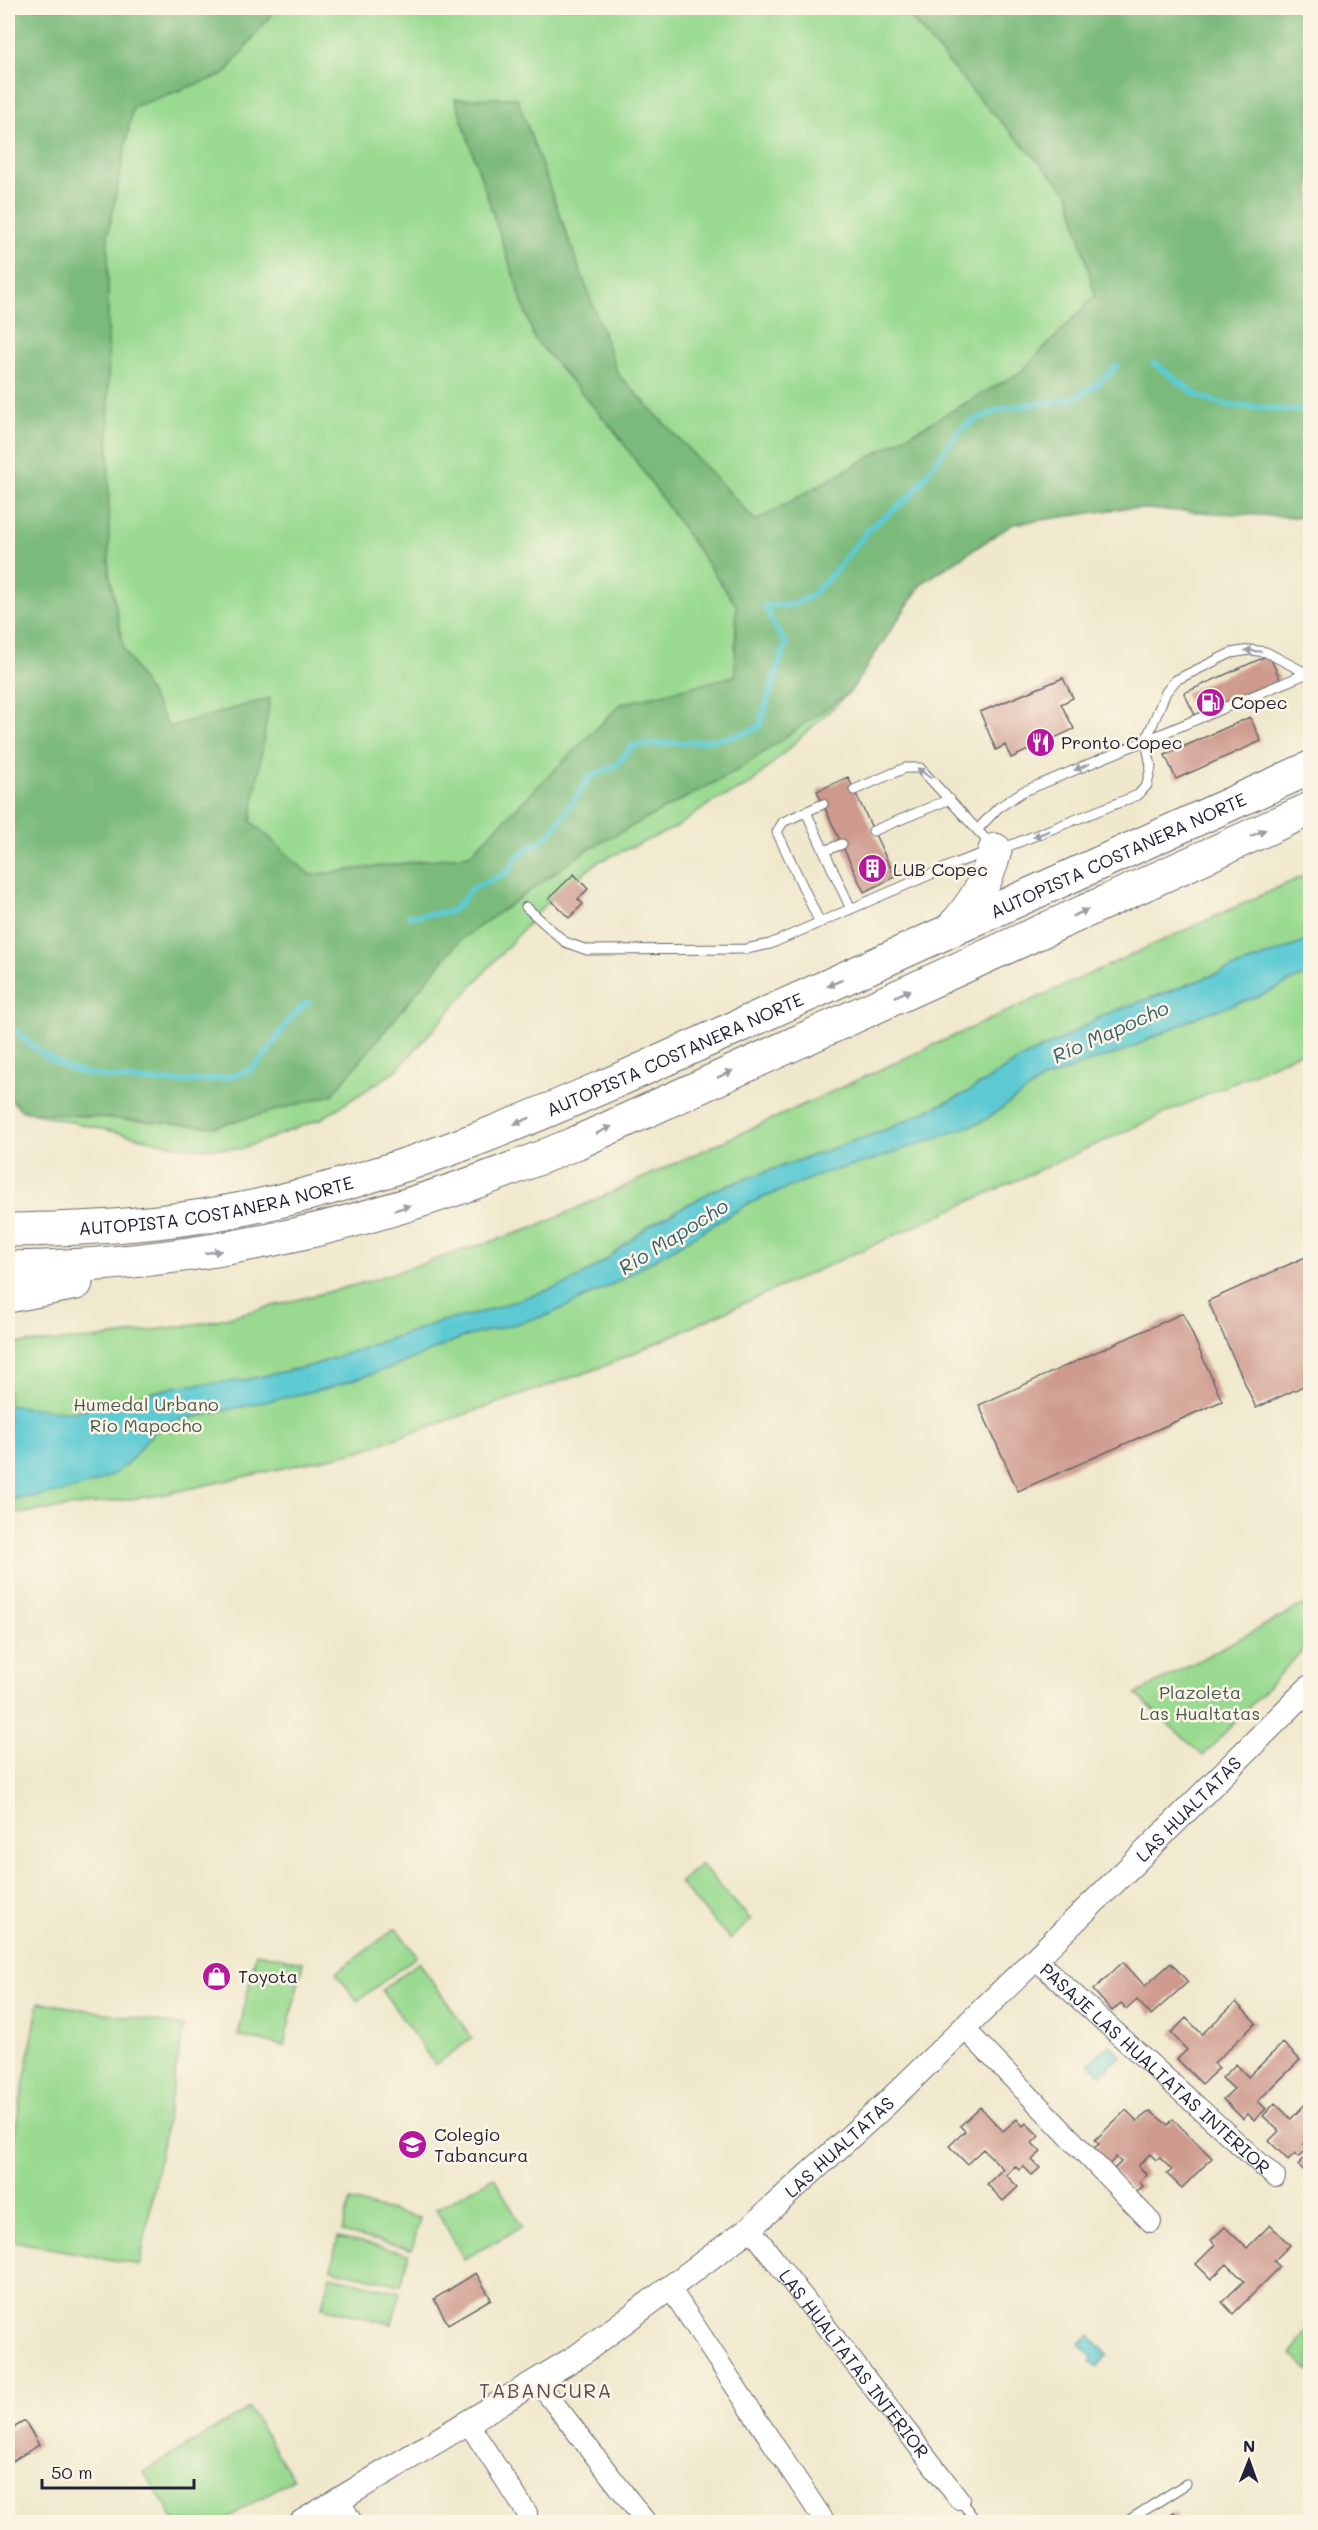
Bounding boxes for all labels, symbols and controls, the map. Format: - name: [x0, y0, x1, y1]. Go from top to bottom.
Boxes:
- one-way arrow: [1244, 646, 1263, 656]
- fuel station icon: Copec: [1194, 686, 1226, 718]
- place label: Copec: [1231, 690, 1287, 714]
- restaurant icon: Pronto Copec: [1024, 726, 1056, 758]
- place label: Pronto Copec: [1061, 730, 1182, 754]
- one-way arrow: [1073, 763, 1091, 772]
- one-way arrow: [916, 766, 932, 779]
- street label: AUTOPISTA COSTANERA NORTE: [986, 787, 1250, 924]
- one-way arrow: [1249, 827, 1267, 837]
- one-way arrow: [1032, 830, 1050, 839]
- building icon: LUB Copec: [856, 853, 888, 885]
- place label: LUB Copec: [893, 857, 988, 881]
- one-way arrow: [1072, 908, 1090, 918]
- one-way arrow: [826, 978, 844, 988]
- street label: AUTOPISTA COSTANERA NORTE: [543, 987, 807, 1122]
- one-way arrow: [894, 989, 911, 998]
- water label: Río Mapocho: [1048, 994, 1172, 1068]
- one-way arrow: [716, 1069, 734, 1078]
- one-way arrow: [513, 1117, 531, 1126]
- one-way arrow: [595, 1126, 612, 1135]
- street label: AUTOPISTA COSTANERA NORTE: [78, 1170, 356, 1240]
- water label: Río Mapocho: [613, 1192, 733, 1280]
- one-way arrow: [394, 1203, 412, 1212]
- one-way arrow: [203, 1247, 222, 1256]
- park label: Humedal Urbano Río Mapocho: [73, 1392, 219, 1437]
- park label: Plazoleta Las Hualtatas: [1140, 1680, 1260, 1725]
- street label: LAS HUALTATAS: [1130, 1751, 1246, 1867]
- street label: PASAJE LAS HUALTATAS INTERIOR: [1035, 1958, 1276, 2179]
- shop icon: Toyota: [201, 1960, 233, 1992]
- place label: Toyota: [238, 1964, 298, 1988]
- street label: LAS HUALTATAS: [779, 2091, 899, 2203]
- place label: Colegio Tabancura: [434, 2122, 529, 2167]
- school or university icon: Colegio Tabancura: [397, 2128, 429, 2160]
- street label: LAS HUALTATAS INTERIOR: [774, 2264, 935, 2463]
- district label: TABANCURA: [479, 2377, 613, 2403]
- north arrow: [1219, 2431, 1279, 2491]
- text: N: [1243, 2435, 1256, 2456]
- scale bar: [42, 2452, 194, 2490]
- text: 50 m: [51, 2460, 93, 2484]

